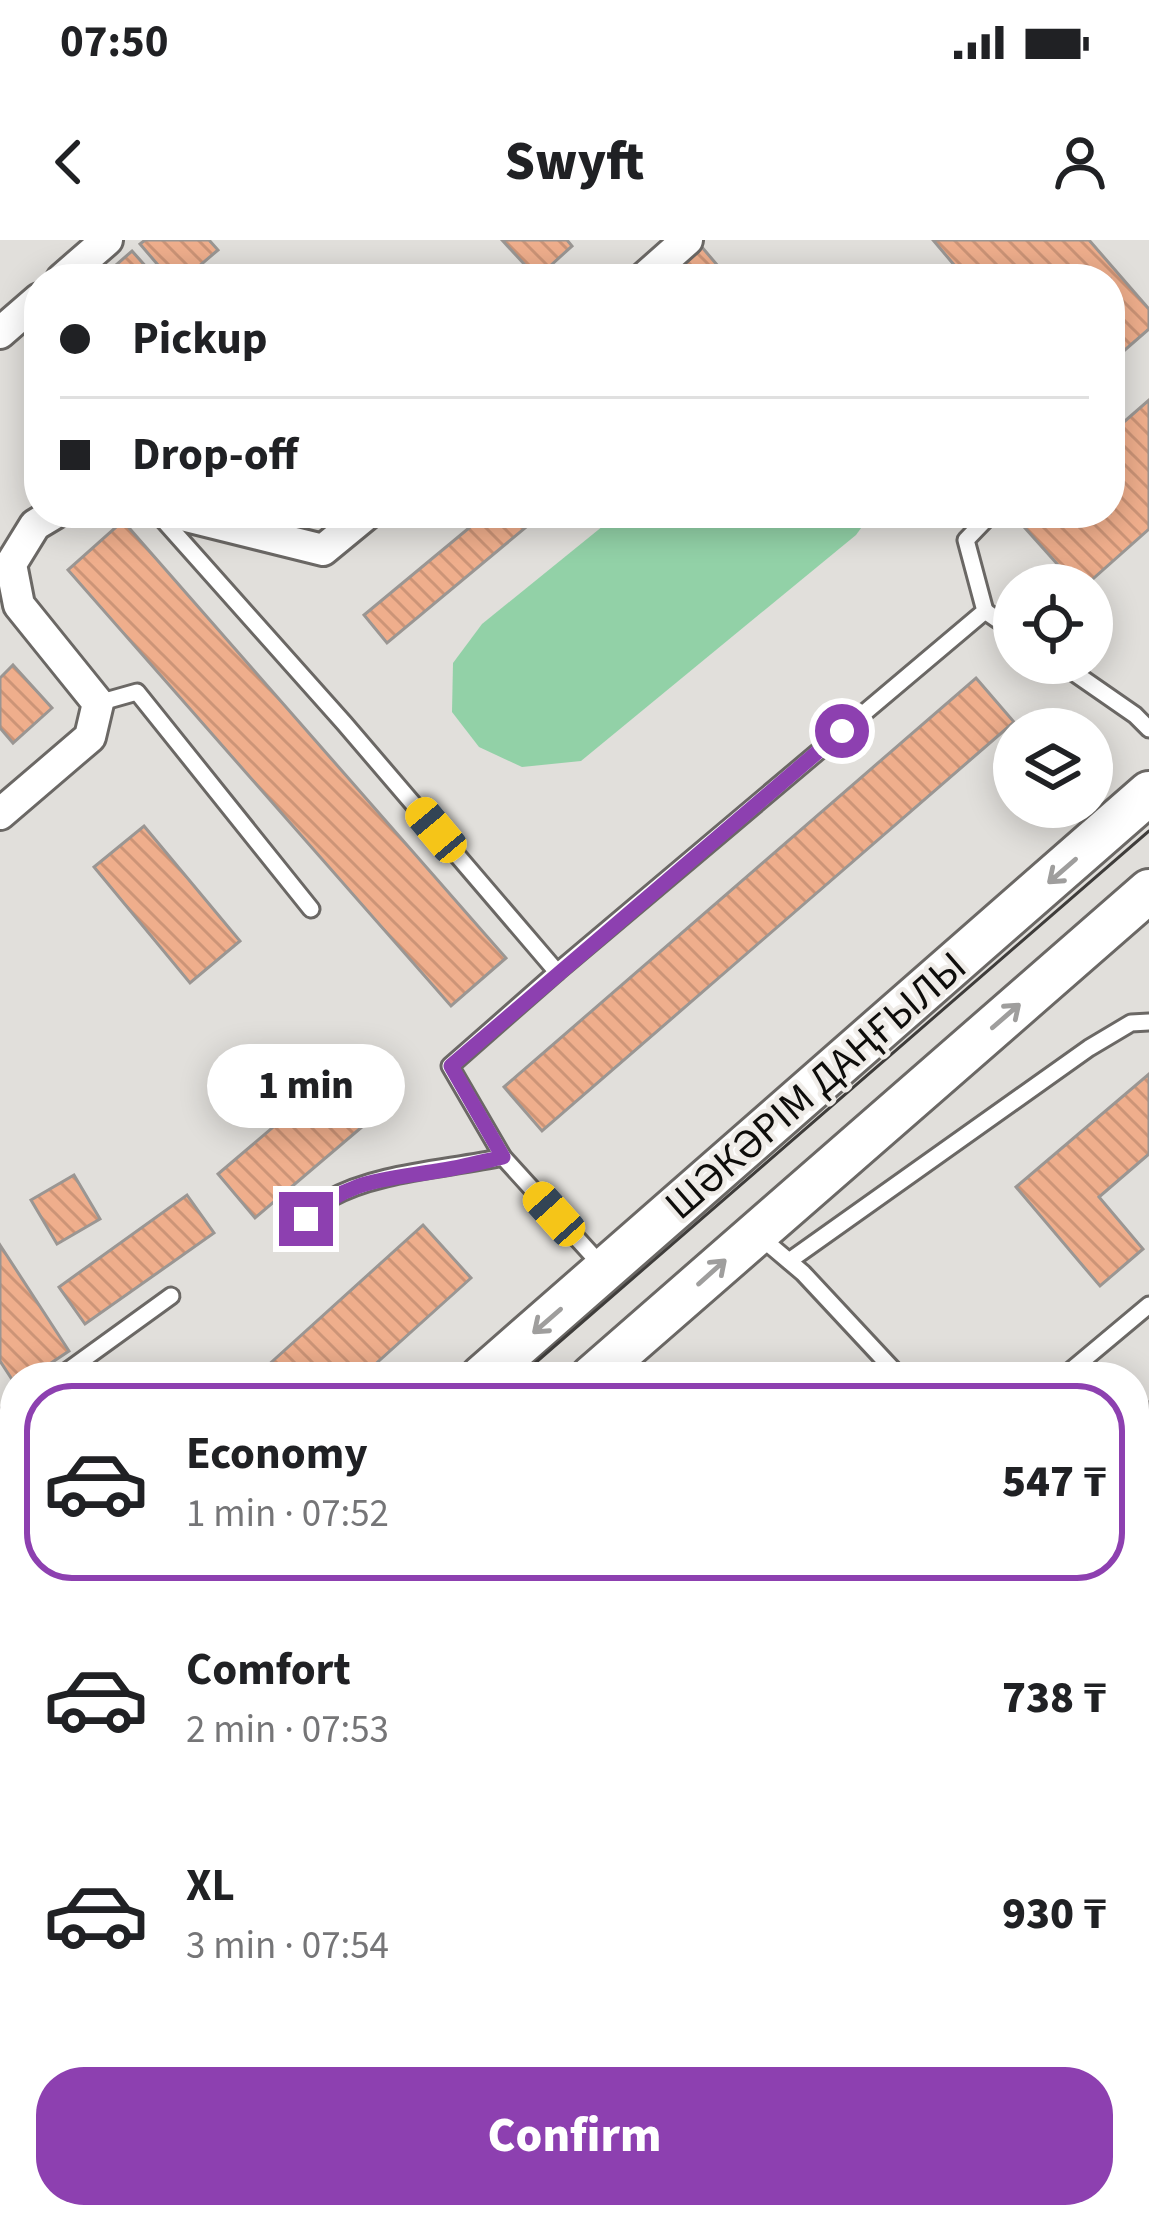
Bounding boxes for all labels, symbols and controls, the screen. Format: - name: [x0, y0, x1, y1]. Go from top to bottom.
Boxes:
- text: 07:50: [60, 10, 169, 74]
- text: Swyft: [505, 124, 644, 201]
- icon: back: [36, 129, 102, 195]
- icon: person: [1047, 129, 1113, 195]
- text: Pickup: [132, 307, 268, 371]
- text: Drop-off: [132, 423, 298, 487]
- map controls: [993, 564, 1113, 828]
- button: locate: [993, 564, 1113, 684]
- route start: [815, 704, 869, 758]
- button: layers: [993, 708, 1113, 828]
- car: [399, 791, 473, 869]
- one-way arrow: [1047, 857, 1077, 884]
- street label: ШӘКӘРІМ ДАҢҒЫЛЫ: [652, 938, 980, 1234]
- one-way arrow: [990, 1002, 1020, 1030]
- callout: 1 min: [207, 1045, 405, 1129]
- text: 1 min: [258, 1058, 354, 1114]
- car: [517, 1175, 591, 1253]
- route end: [279, 1192, 333, 1246]
- one-way arrow: [696, 1259, 726, 1286]
- one-way arrow: [532, 1307, 563, 1334]
- text: Economy: [186, 1422, 368, 1486]
- icon: car: [42, 1428, 150, 1536]
- text: 547 ₸: [1002, 1450, 1107, 1514]
- text: 1 min · 07:52: [186, 1486, 389, 1542]
- text: Comfort: [186, 1638, 351, 1702]
- icon: car: [42, 1644, 150, 1752]
- text: 738 ₸: [1002, 1666, 1107, 1730]
- text: 2 min · 07:53: [186, 1702, 389, 1758]
- text: XL: [186, 1854, 235, 1918]
- icon: car: [42, 1860, 150, 1968]
- text: 930 ₸: [1002, 1882, 1107, 1946]
- text: 3 min · 07:54: [186, 1918, 389, 1974]
- button: Confirm: [36, 2067, 1113, 2205]

